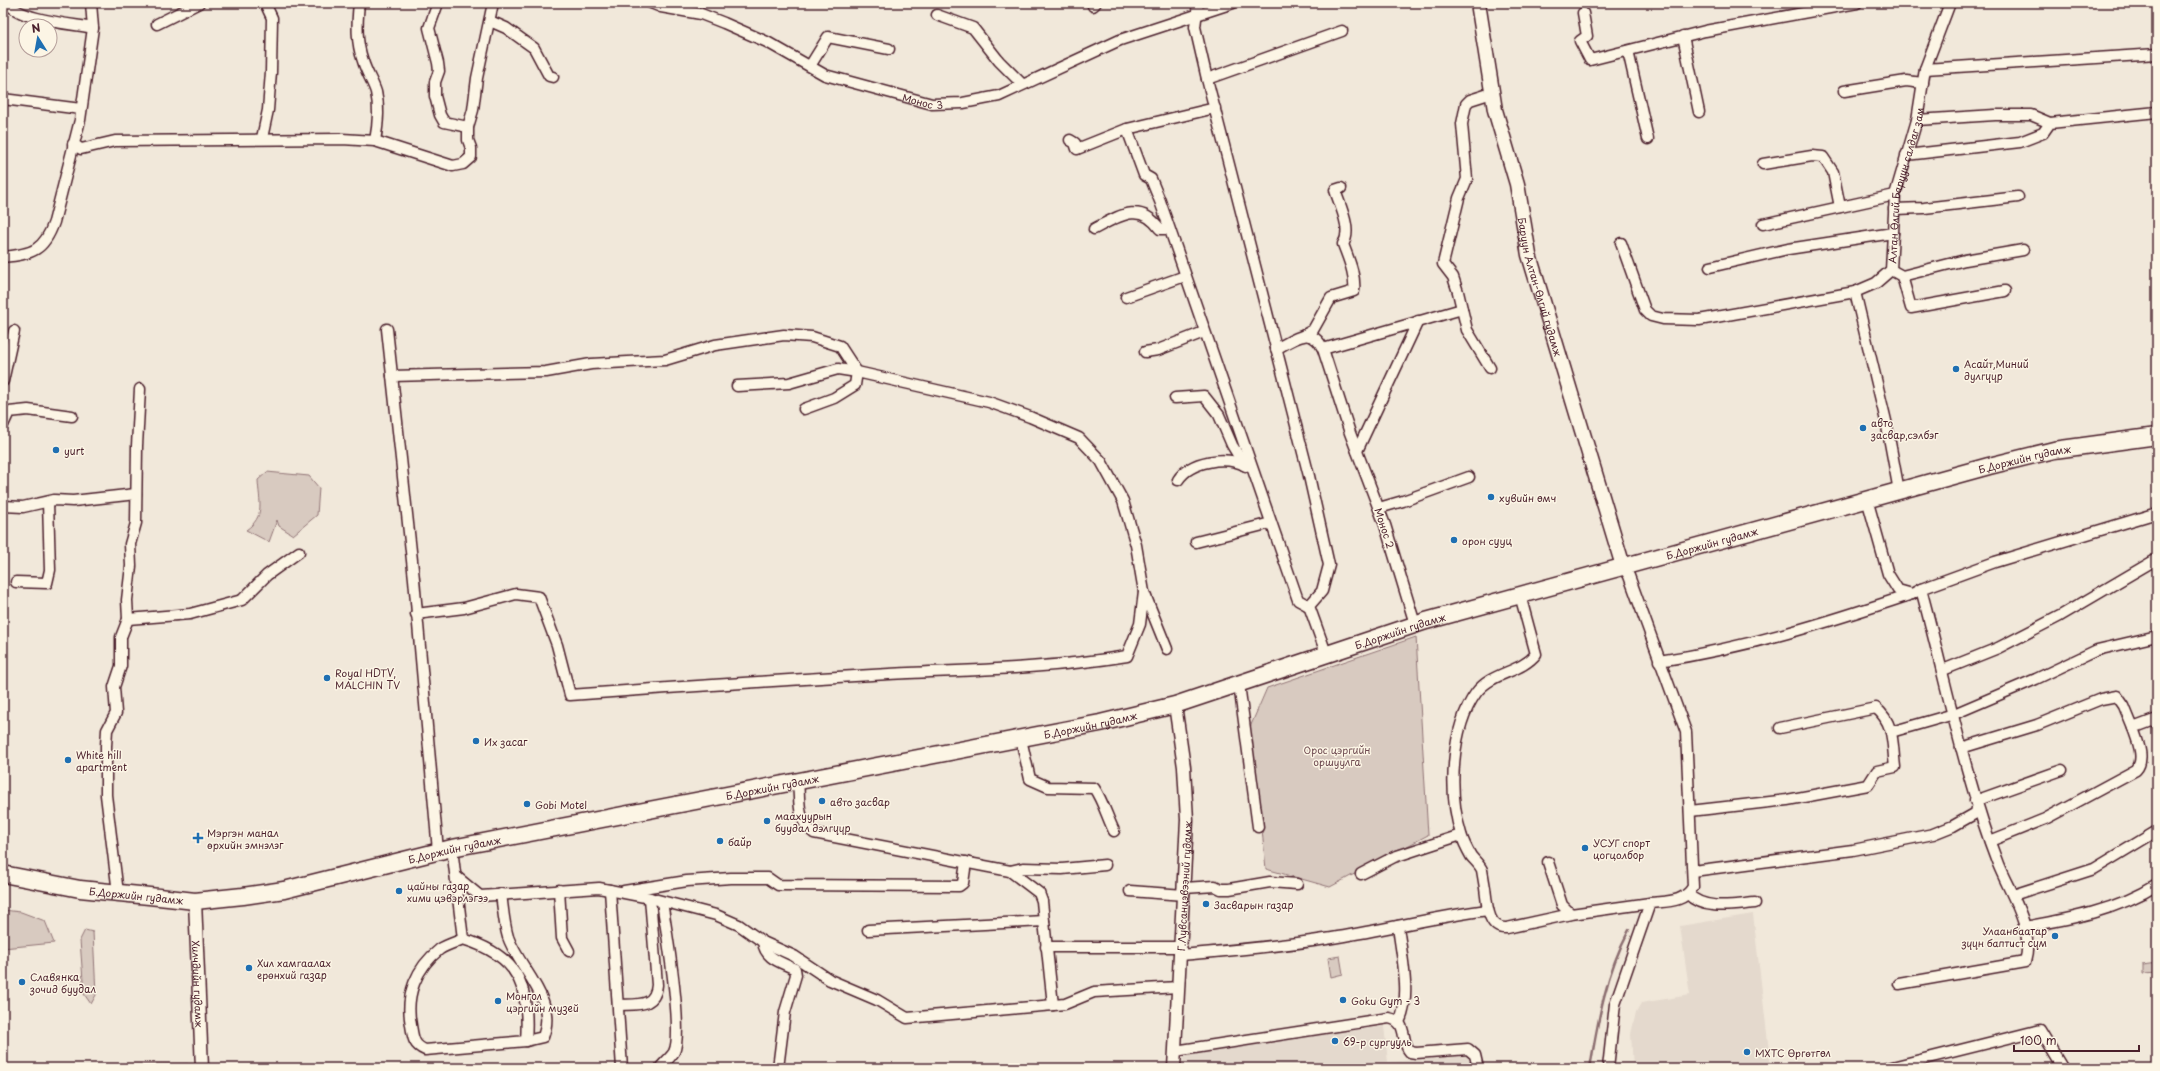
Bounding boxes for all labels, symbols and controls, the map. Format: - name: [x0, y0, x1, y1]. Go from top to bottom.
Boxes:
- north arrow: [18, 18, 58, 58]
- text: N: [30, 18, 42, 37]
- street label: Монос 3: [901, 89, 943, 112]
- street label: Алтан Өлгий Баруун салдаг зам: [1884, 106, 1926, 264]
- street label: Баруун Алтан-Өлгий гудамж: [1515, 216, 1567, 358]
- place label: Асайт,Миний дулгүүр: [1964, 356, 2029, 384]
- marker: Асайт,Миний дулгүүр: [1951, 364, 1961, 374]
- place label: авто засвар,сэлбэг: [1870, 415, 1939, 442]
- marker: авто засвар,сэлбэг: [1858, 423, 1868, 433]
- street label: Б.Доржийн гудамж: [1977, 440, 2072, 476]
- place label: yurt: [64, 443, 84, 458]
- marker: yurt: [51, 445, 61, 455]
- place label: хувийн өмч: [1499, 490, 1556, 505]
- marker: хувийн өмч: [1486, 492, 1496, 502]
- street label: Монос 2: [1371, 506, 1399, 550]
- street label: Б.Доржийн гудамж: [1664, 522, 1760, 562]
- place label: орон сууц: [1462, 533, 1513, 549]
- marker: орон сууц: [1449, 535, 1459, 545]
- street label: Б.Доржийн гудамж: [1353, 608, 1448, 652]
- place label: Royal HDTV, MALCHIN TV: [335, 665, 400, 692]
- marker: Royal HDTV, MALCHIN TV: [322, 673, 332, 683]
- street label: Б.Доржийн гудамж: [1043, 707, 1139, 741]
- place label: Их засаг: [484, 734, 528, 749]
- marker: Их засаг: [471, 736, 481, 746]
- park label: Орос цэргийн оршуулга: [1303, 742, 1371, 770]
- place label: White hill apartment: [76, 747, 127, 774]
- marker: White hill apartment: [63, 755, 73, 765]
- street label: Б.Доржийн гудамж: [724, 770, 821, 803]
- place label: авто засвар: [830, 794, 890, 809]
- marker: авто засвар: [817, 796, 827, 806]
- place label: Gobi Motel: [535, 797, 587, 812]
- marker: Gobi Motel: [522, 799, 532, 809]
- place label: маахуурын буудал дэлгүүр: [775, 808, 851, 836]
- marker: маахуурын буудал дэлгүүр: [762, 816, 772, 826]
- street label: Г.Лувсанцэвээний гудамж: [1173, 820, 1194, 952]
- place label: Мэргэн манал өрхийн эмнэлэг: [207, 825, 284, 852]
- street label: Б.Доржийн гудамж: [406, 831, 503, 866]
- marker: Мэргэн манал өрхийн эмнэлэг: [192, 832, 204, 844]
- place label: байр: [728, 834, 752, 849]
- place label: УСУГ спорт цогцолбор: [1593, 835, 1650, 862]
- marker: байр: [715, 836, 725, 846]
- marker: УСУГ спорт цогцолбор: [1580, 843, 1590, 853]
- place label: цайны газар хими цэвэрлэгээ: [407, 878, 488, 905]
- street label: Б.Доржийн гудамж: [89, 882, 185, 907]
- marker: цайны газар хими цэвэрлэгээ: [394, 886, 404, 896]
- place label: Засварын газар: [1213, 897, 1294, 912]
- marker: Засварын газар: [1201, 899, 1211, 909]
- place label: Улаанбаатар зүүн баптист сүм: [1961, 923, 2047, 950]
- marker: Улаанбаатар зүүн баптист сүм: [2050, 931, 2060, 941]
- street label: Хилчдийн гудамж: [189, 940, 208, 1028]
- place label: Хил хамгаалах ерөнхий газар: [257, 955, 331, 982]
- marker: Хил хамгаалах ерөнхий газар: [244, 963, 254, 973]
- place label: Славянка зочид буудал: [29, 969, 96, 997]
- marker: Славянка зочид буудал: [17, 977, 27, 987]
- place label: Монгол цэргийн музей: [506, 988, 579, 1016]
- place label: Goku Gym - 3: [1351, 993, 1420, 1008]
- marker: Goku Gym - 3: [1338, 995, 1348, 1005]
- marker: Монгол цэргийн музей: [493, 996, 503, 1006]
- scale bar: [2014, 1027, 2139, 1053]
- text: 100 m: [2020, 1031, 2057, 1049]
- place label: 69-р сургууль: [1343, 1034, 1412, 1050]
- marker: 69-р сургууль: [1330, 1036, 1340, 1046]
- place label: МХТС Өргөтгөл: [1755, 1045, 1831, 1060]
- marker: МХТС Өргөтгөл: [1742, 1047, 1752, 1057]

